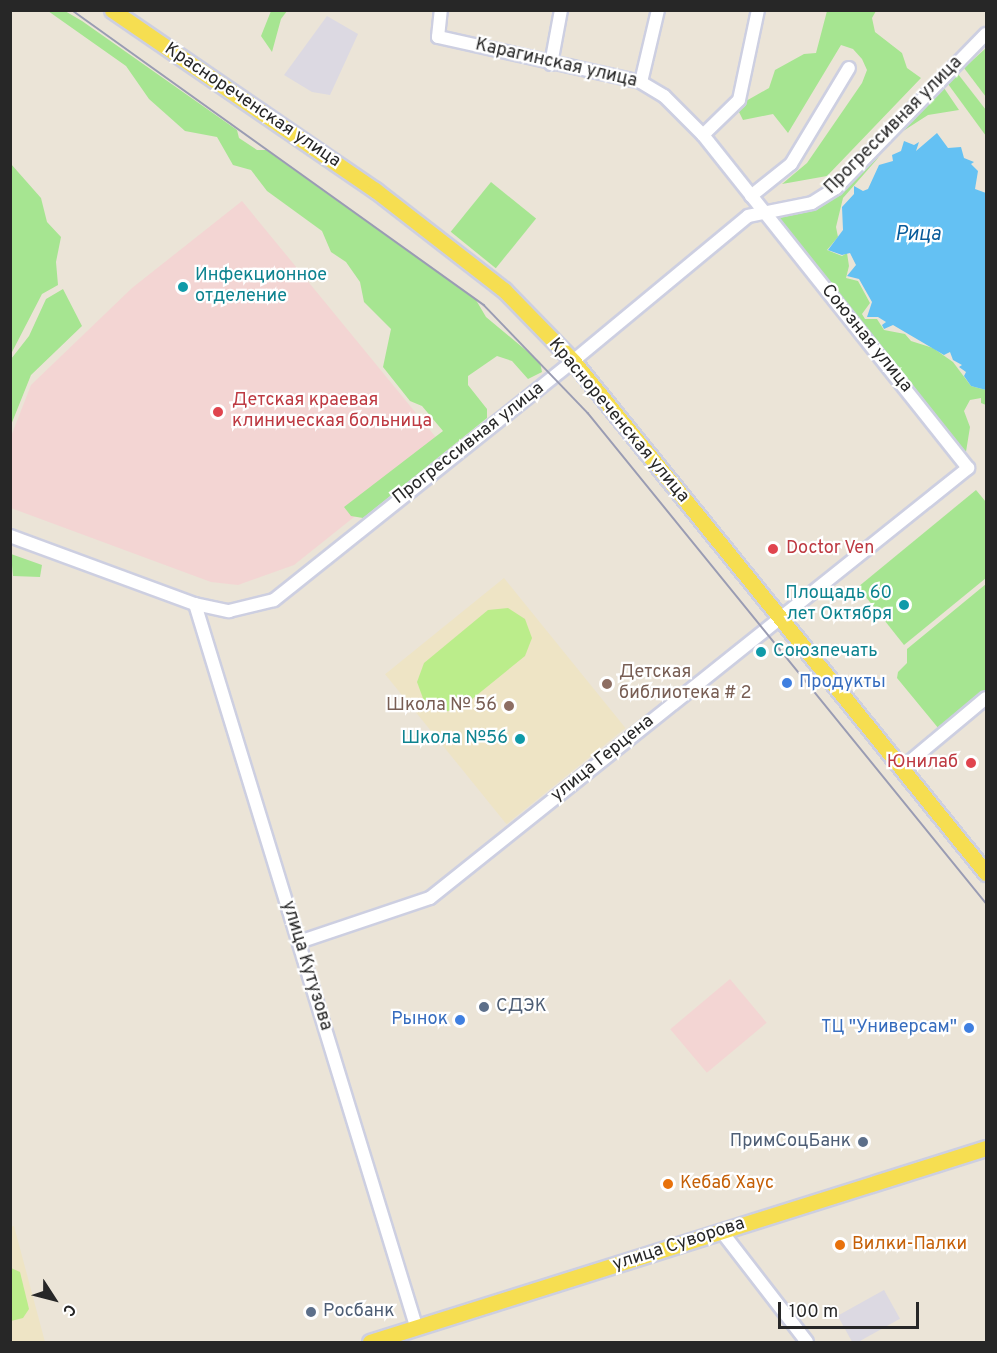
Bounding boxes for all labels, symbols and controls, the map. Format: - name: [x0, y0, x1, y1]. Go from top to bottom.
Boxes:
- street label: Карагинская улица: [473, 35, 639, 93]
- street label: Краснореченская улица: [160, 39, 344, 173]
- street label: Прогрессивная улица: [821, 53, 967, 199]
- water label: Рица: [895, 223, 941, 247]
- place label: Инфекционное отделение: [195, 266, 327, 308]
- marker: Инфекционное отделение: [176, 280, 190, 294]
- street label: Союзная улица: [816, 281, 916, 397]
- street label: Краснореченская улица: [543, 334, 693, 508]
- street label: Прогрессивная улица: [389, 378, 549, 510]
- place label: Детская краевая клиническая больница: [232, 391, 432, 434]
- marker: Детская краевая клиническая больница: [209, 403, 227, 421]
- place label: Doctor Ven: [786, 538, 875, 560]
- marker: Doctor Ven: [764, 540, 782, 558]
- place label: Площадь 60 лет Октября: [785, 584, 892, 626]
- marker: Площадь 60 лет Октября: [897, 598, 911, 612]
- place label: Союзпечать: [773, 641, 878, 663]
- marker: Союзпечать: [754, 645, 768, 659]
- place label: Детская библиотека # 2: [619, 663, 752, 706]
- place label: Продукты: [799, 672, 886, 694]
- marker: Продукты: [780, 676, 794, 690]
- marker: Детская библиотека # 2: [600, 677, 614, 691]
- place label: Школа № 56: [386, 695, 497, 717]
- marker: Школа № 56: [502, 699, 516, 713]
- street label: улица Герцена: [547, 711, 659, 807]
- place label: Школа №56: [401, 728, 508, 750]
- marker: Школа №56: [513, 732, 527, 746]
- place label: Юнилаб: [887, 752, 958, 774]
- marker: Юнилаб: [962, 754, 980, 772]
- street label: улица Кутузова: [276, 898, 336, 1034]
- place label: СДЭК: [496, 996, 547, 1018]
- marker: СДЭК: [477, 1000, 491, 1014]
- place label: Рынок: [391, 1009, 448, 1031]
- marker: Рынок: [453, 1013, 467, 1027]
- place label: ТЦ "Универсам": [821, 1017, 957, 1039]
- marker: ТЦ "Универсам": [962, 1021, 976, 1035]
- place label: ПримСоцБанк: [730, 1131, 851, 1153]
- marker: ПримСоцБанк: [856, 1135, 870, 1149]
- place label: Кебаб Хаус: [680, 1173, 774, 1195]
- marker: Кебаб Хаус: [661, 1177, 675, 1191]
- street label: улица Суворова: [610, 1213, 748, 1277]
- place label: Вилки-Палки: [852, 1234, 967, 1256]
- marker: Вилки-Палки: [833, 1238, 847, 1252]
- north arrow: [24, 1269, 84, 1329]
- scale bar: [781, 1290, 922, 1328]
- text: С: [57, 1300, 80, 1320]
- place label: Росбанк: [323, 1301, 395, 1323]
- text: 100 m: [789, 1301, 838, 1324]
- marker: Росбанк: [304, 1305, 318, 1319]

